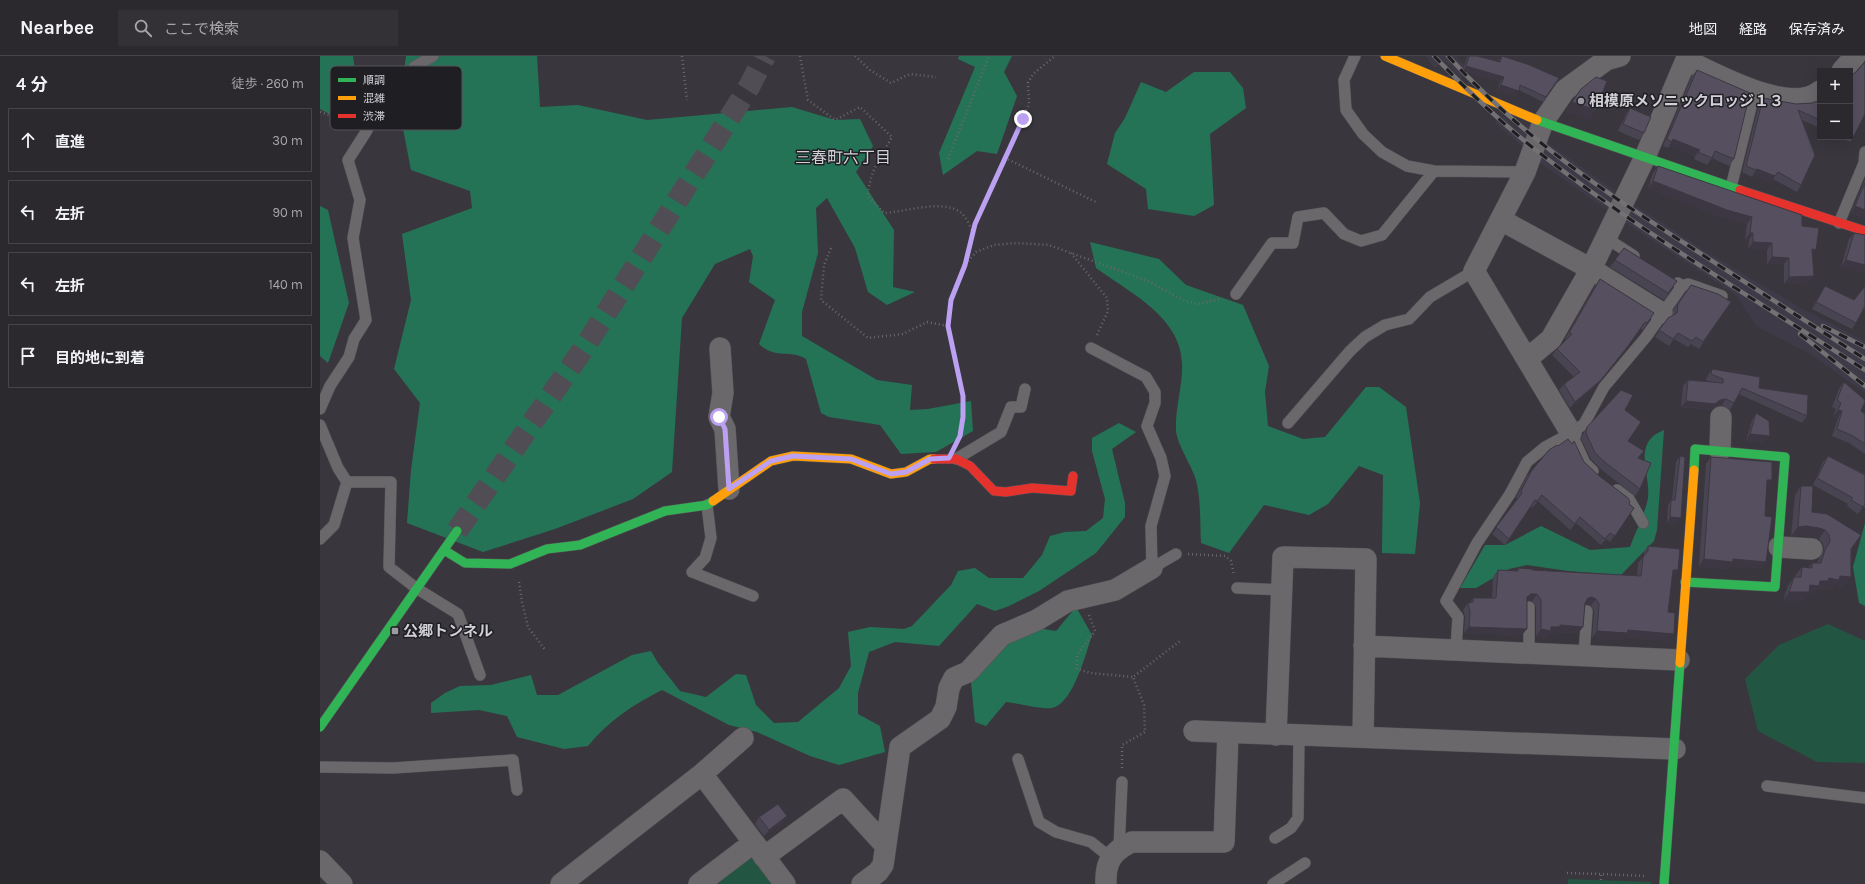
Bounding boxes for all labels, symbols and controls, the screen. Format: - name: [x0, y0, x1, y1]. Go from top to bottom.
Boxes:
- search box: [118, 10, 398, 46]
- text: Nearbee: [20, 17, 94, 39]
- icon: search: [132, 17, 154, 39]
- text: ここで検索: [164, 20, 239, 38]
- text: 地図: [1689, 21, 1717, 38]
- text: 経路: [1739, 21, 1767, 38]
- text: 保存済み: [1789, 21, 1845, 38]
- legend: [330, 66, 462, 130]
- map controls: [1817, 68, 1853, 140]
- button: +: [1817, 68, 1853, 104]
- text: 4 分: [16, 74, 47, 94]
- text: 順調: [363, 74, 385, 87]
- text: 徒歩 · 260 m: [232, 76, 304, 91]
- text: 混雑: [363, 92, 385, 105]
- place label: 相模原メソニックロッジ１３: [1589, 92, 1784, 110]
- marker: 相模原メソニックロッジ１３: [1576, 96, 1586, 106]
- button: −: [1817, 104, 1853, 140]
- text: 渋滞: [363, 110, 385, 123]
- route end: [1014, 110, 1032, 128]
- icon: ahead: [17, 129, 39, 151]
- text: 直進: [55, 133, 85, 151]
- text: 30 m: [272, 133, 303, 148]
- district label: 三春町六丁目: [795, 148, 891, 167]
- icon: left: [17, 201, 39, 223]
- text: 左折: [55, 205, 85, 223]
- text: 90 m: [272, 205, 303, 220]
- icon: left: [17, 273, 39, 295]
- text: 左折: [55, 277, 85, 295]
- text: 140 m: [268, 277, 303, 292]
- icon: arrive: [17, 345, 39, 367]
- text: 目的地に到着: [55, 349, 145, 367]
- route start: [710, 408, 728, 426]
- place label: 公郷トンネル: [403, 622, 493, 640]
- marker: 公郷トンネル: [390, 626, 400, 636]

